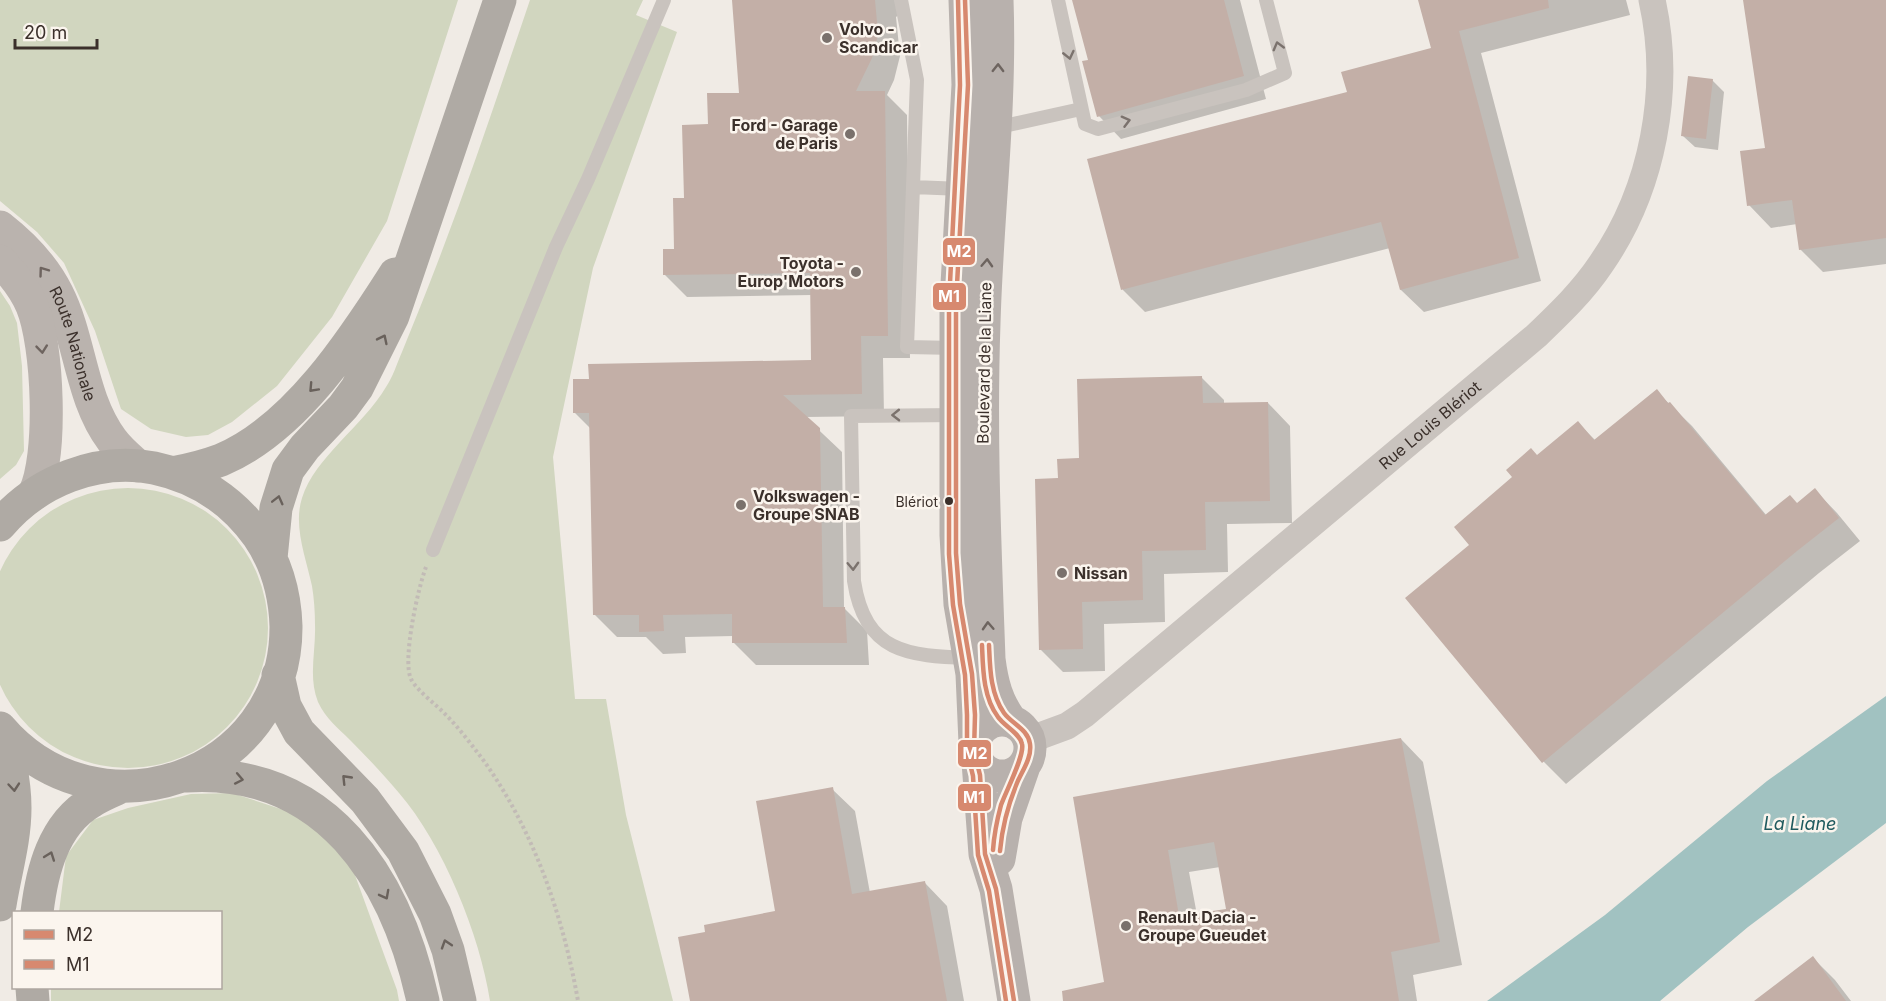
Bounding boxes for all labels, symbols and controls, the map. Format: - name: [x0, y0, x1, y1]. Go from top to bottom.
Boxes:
- scale bar: [15, 12, 98, 50]
- place label: Volvo - Scandicar: [839, 19, 919, 57]
- text: 20 m: [24, 22, 67, 43]
- marker: Volvo - Scandicar: [820, 31, 834, 45]
- one-way arrow: [1273, 41, 1285, 51]
- one-way arrow: [1062, 49, 1075, 59]
- one-way arrow: [991, 64, 1004, 73]
- place label: Ford - Garage de Paris: [731, 115, 838, 153]
- one-way arrow: [1121, 116, 1131, 129]
- marker: Ford - Garage de Paris: [843, 127, 857, 141]
- line badge: M2: [942, 237, 976, 266]
- text: M2: [947, 241, 971, 261]
- place label: Toyota - Europ'Motors: [737, 253, 844, 291]
- one-way arrow: [980, 258, 993, 267]
- marker: Toyota - Europ'Motors: [849, 265, 863, 279]
- one-way arrow: [40, 267, 51, 278]
- line badge: M1: [932, 282, 967, 311]
- street label: Boulevard de la Liane: [973, 282, 995, 444]
- street label: Route Nationale: [45, 283, 101, 404]
- text: M1: [938, 286, 960, 306]
- one-way arrow: [375, 334, 387, 345]
- one-way arrow: [35, 345, 48, 354]
- street label: Rue Louis Blériot: [1375, 377, 1485, 474]
- one-way arrow: [309, 382, 320, 392]
- one-way arrow: [892, 409, 901, 422]
- place label: Volkswagen - Groupe SNAB: [753, 486, 860, 524]
- place label: Blériot: [895, 493, 938, 510]
- marker: Blériot: [943, 495, 955, 507]
- one-way arrow: [270, 496, 283, 506]
- marker: Volkswagen - Groupe SNAB: [734, 498, 748, 512]
- one-way arrow: [847, 561, 860, 570]
- place label: Nissan: [1074, 563, 1128, 583]
- marker: Nissan: [1055, 566, 1069, 580]
- one-way arrow: [981, 621, 994, 630]
- line badge: M2: [957, 739, 992, 768]
- text: M2: [963, 743, 987, 763]
- one-way arrow: [234, 772, 244, 785]
- one-way arrow: [342, 776, 353, 786]
- one-way arrow: [7, 782, 20, 791]
- line badge: M1: [957, 783, 992, 812]
- text: M1: [963, 787, 985, 807]
- water label: La Liane: [1764, 813, 1836, 834]
- one-way arrow: [43, 851, 56, 862]
- one-way arrow: [378, 889, 389, 900]
- place label: Renault Dacia - Groupe Gueudet: [1138, 907, 1266, 945]
- legend: [12, 911, 222, 989]
- marker: Renault Dacia - Groupe Gueudet: [1119, 919, 1133, 933]
- text: M2: [66, 924, 93, 945]
- one-way arrow: [440, 939, 453, 950]
- text: M1: [66, 954, 90, 975]

